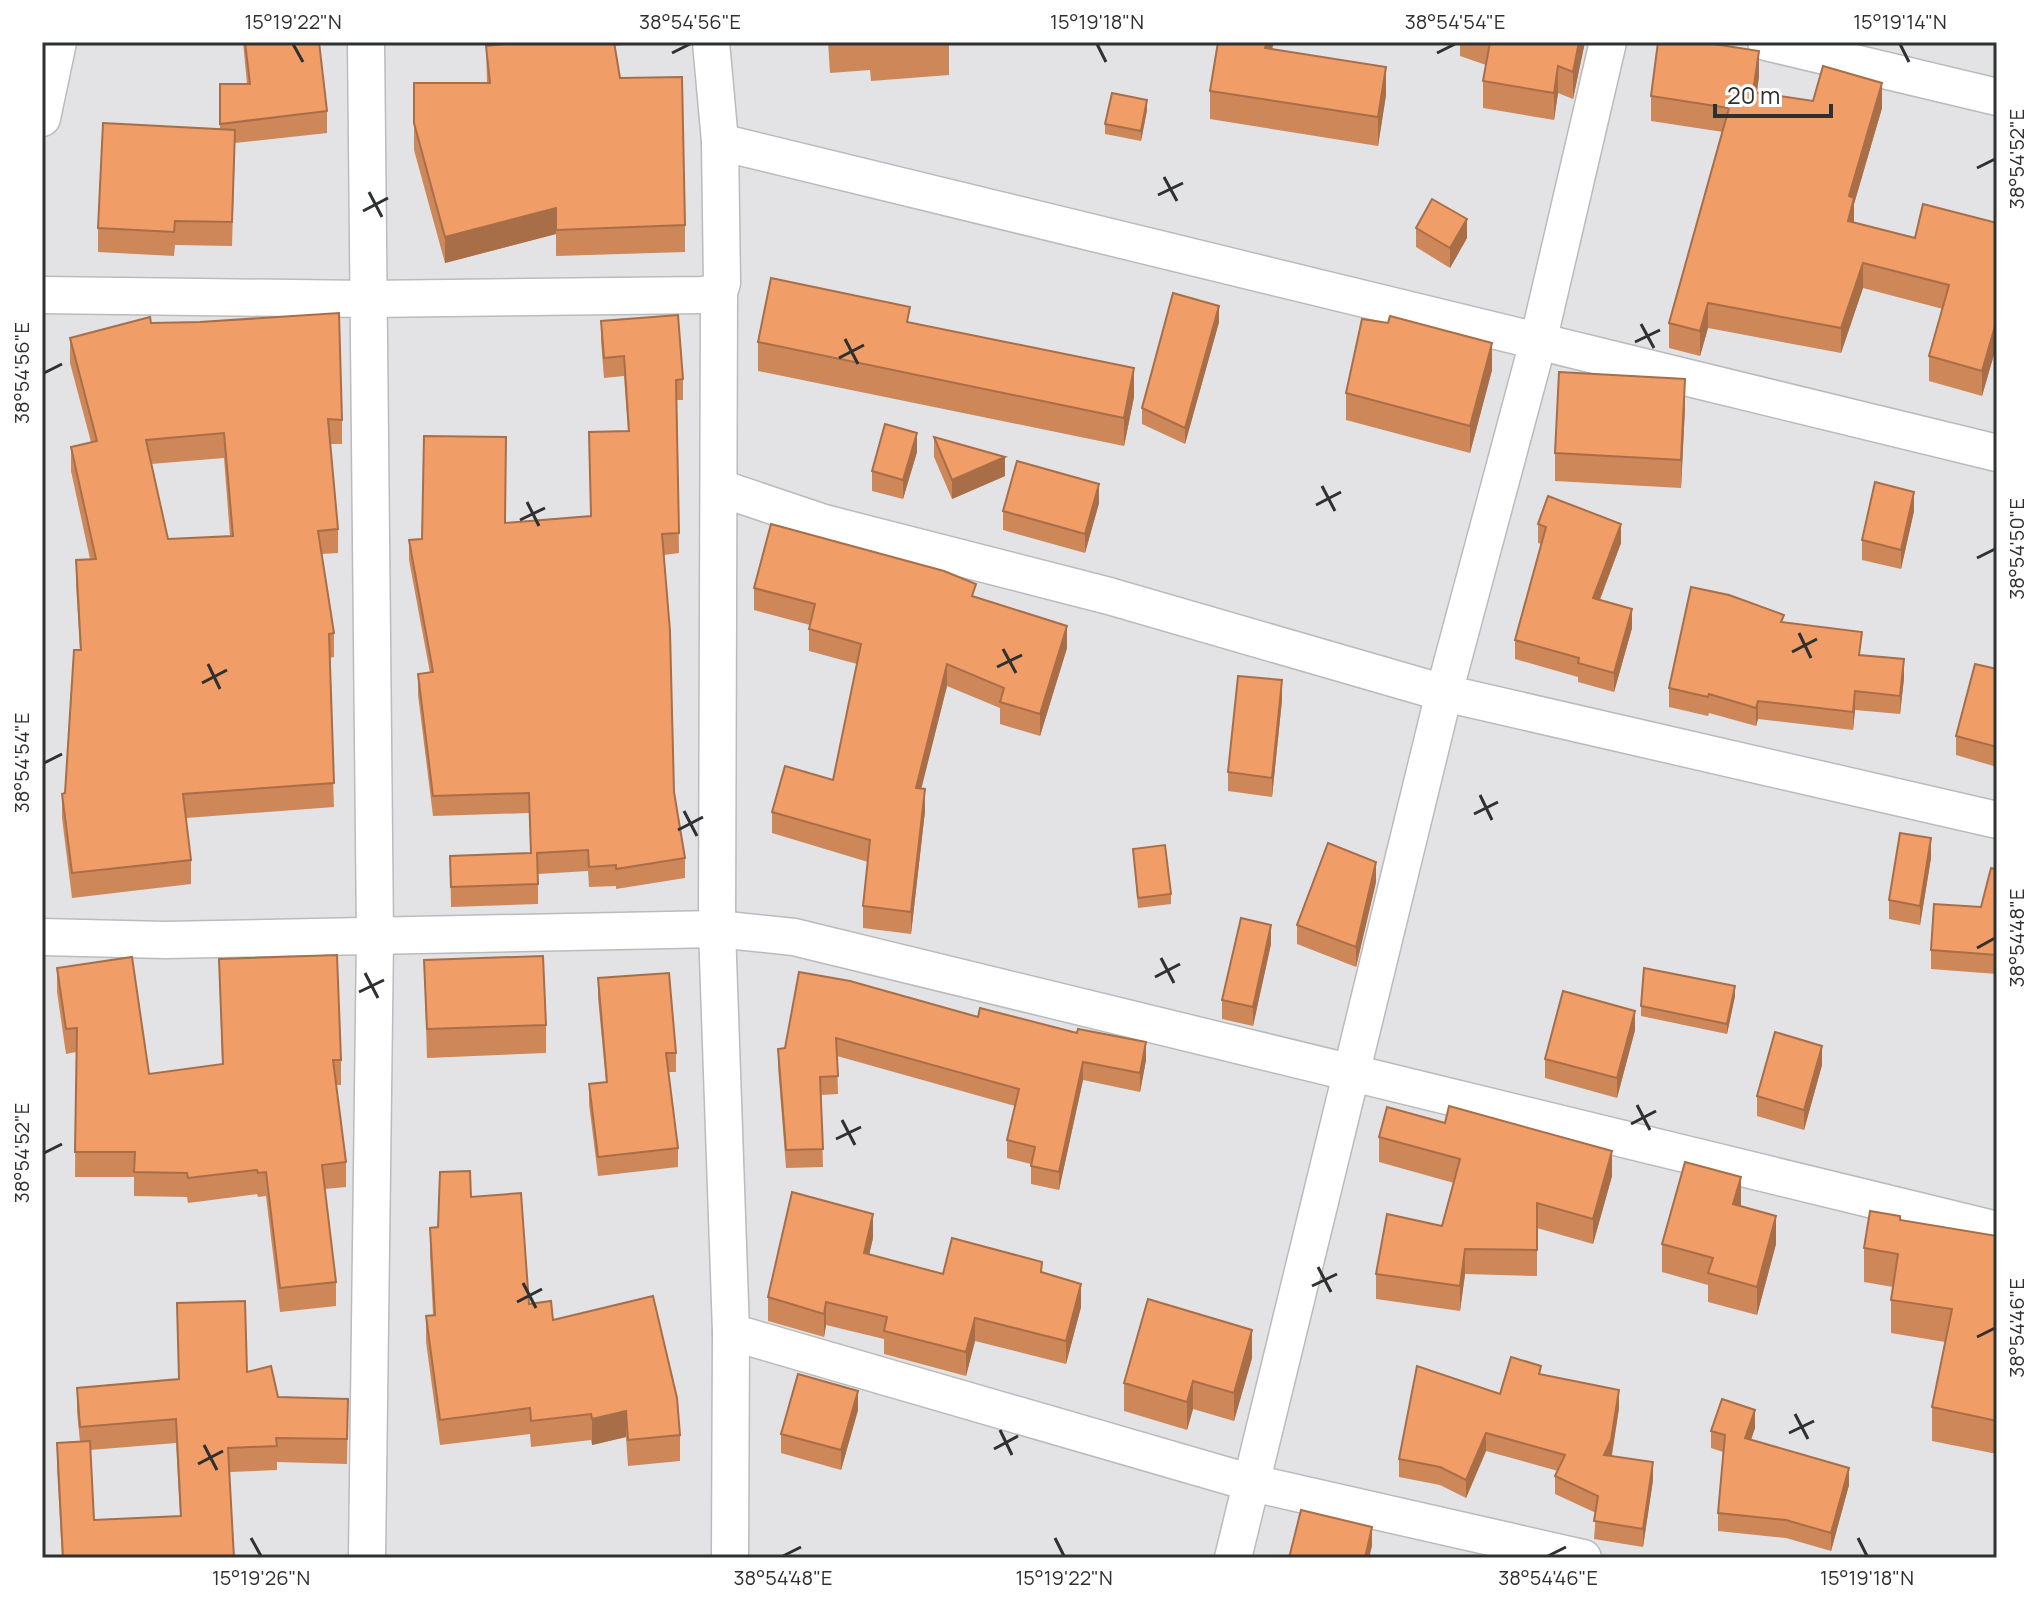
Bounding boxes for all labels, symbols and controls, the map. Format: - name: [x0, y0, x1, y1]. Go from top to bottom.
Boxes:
- text: 15°19'22"N: [244, 8, 342, 35]
- text: 38°54'56"E: [639, 8, 741, 35]
- text: 15°19'18"N: [1050, 8, 1144, 35]
- text: 38°54'54"E: [1405, 8, 1505, 35]
- text: 15°19'14"N: [1853, 8, 1947, 35]
- scale bar: [1715, 68, 1831, 118]
- text: 20 m: [1727, 78, 1780, 111]
- text: 38°54'52"E: [2003, 109, 2030, 209]
- text: 38°54'56"E: [8, 322, 35, 424]
- text: 38°54'50"E: [2003, 498, 2030, 600]
- text: 38°54'54"E: [8, 713, 35, 813]
- text: 38°54'48"E: [2003, 889, 2030, 987]
- text: 38°54'52"E: [8, 1103, 35, 1203]
- text: 38°54'46"E: [2003, 1278, 2030, 1378]
- text: 15°19'26"N: [212, 1564, 310, 1591]
- text: 38°54'48"E: [734, 1564, 832, 1591]
- text: 15°19'22"N: [1015, 1564, 1113, 1591]
- text: 38°54'46"E: [1498, 1564, 1598, 1591]
- text: 15°19'18"N: [1820, 1564, 1914, 1591]

